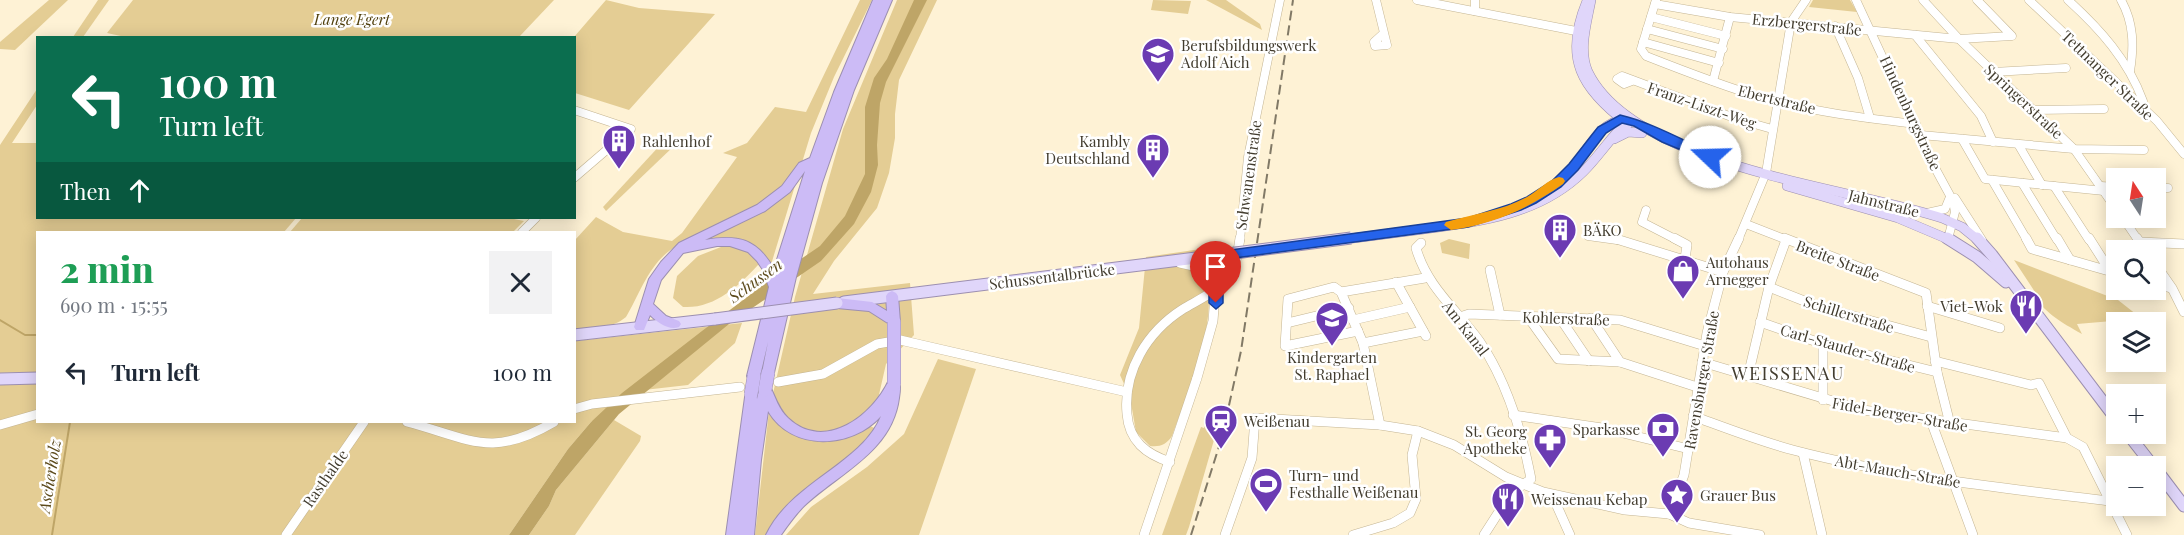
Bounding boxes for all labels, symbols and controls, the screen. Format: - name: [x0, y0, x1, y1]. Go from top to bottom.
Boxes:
- street label: Erzbergerstraße: [1751, 8, 1863, 40]
- park label: Lange Egert: [313, 9, 391, 29]
- street label: Tettnanger Straße: [2058, 26, 2158, 124]
- place label: Berufsbildungswerk Adolf Aich: [1180, 35, 1317, 72]
- school or university icon: Berufsbildungswerk Adolf Aich: [1140, 36, 1176, 83]
- text: 100 m: [159, 53, 277, 109]
- street label: Hindenburgstraße: [1876, 53, 1946, 173]
- street label: Springerstraße: [1980, 59, 2068, 143]
- icon: left: [60, 60, 138, 138]
- street label: Franz-Liszt-Weg: [1645, 77, 1759, 133]
- street label: Ebertstraße: [1736, 80, 1818, 118]
- text: Turn left: [159, 107, 263, 143]
- street label: Schwanenstraße: [1230, 119, 1266, 231]
- building icon: Rahlenhof: [601, 123, 637, 170]
- position arrow: [1678, 125, 1742, 189]
- place label: Rahlenhof: [642, 131, 712, 151]
- place label: Kambly Deutschland: [1045, 131, 1130, 168]
- building icon: Kambly Deutschland: [1135, 132, 1171, 179]
- north arrow: [2106, 168, 2166, 228]
- map controls: [2106, 168, 2166, 516]
- icon: ahead: [123, 174, 156, 207]
- text: Then: [60, 176, 111, 206]
- street label: Jahnstraße: [1846, 184, 1922, 221]
- building icon: BÄKO: [1542, 212, 1578, 259]
- place label: BÄKO: [1583, 220, 1622, 240]
- street label: Breite Straße: [1793, 235, 1883, 285]
- button: search: [2106, 240, 2166, 300]
- pin: [1190, 241, 1241, 303]
- text: 2 min: [60, 244, 154, 292]
- icon: arrive: [1199, 250, 1232, 283]
- button: close: [489, 251, 552, 314]
- place label: Autohaus Arnegger: [1705, 252, 1769, 289]
- water label: Schussen: [723, 253, 786, 307]
- shop icon: Autohaus Arnegger: [1665, 253, 1701, 300]
- street label: Schussentalbrücke: [988, 258, 1116, 294]
- restaurant icon: Viet-Wok: [2008, 288, 2044, 335]
- text: 690 m · 15:55: [60, 291, 168, 318]
- street label: Schillerstraße: [1801, 291, 1897, 337]
- street label: Am Kanal: [1438, 296, 1494, 360]
- place label: Viet-Wok: [1939, 296, 2004, 316]
- school or university icon: Kindergarten St. Raphael: [1314, 300, 1350, 347]
- street label: Kohlerstraße: [1522, 306, 1610, 330]
- street label: Ravensburger Straße: [1679, 309, 1723, 451]
- button: layers: [2106, 312, 2166, 372]
- street label: Carl-Stauder-Straße: [1778, 319, 1918, 377]
- place label: Kindergarten St. Raphael: [1287, 347, 1377, 384]
- icon: left: [60, 356, 93, 389]
- text: Turn left: [111, 357, 200, 387]
- text: 100 m: [492, 357, 552, 387]
- district label: WEISSENAU: [1730, 361, 1845, 385]
- button: +: [2106, 384, 2166, 444]
- street label: Fidel-Berger-Straße: [1830, 392, 1970, 436]
- station icon: Weißenau: [1203, 403, 1239, 450]
- place label: Weißenau: [1243, 411, 1310, 431]
- bank icon: Sparkasse: [1645, 411, 1681, 458]
- place label: Sparkasse: [1573, 419, 1640, 439]
- place label: St. Georg Apotheke: [1462, 421, 1527, 458]
- pharmacy icon: St. Georg Apotheke: [1532, 422, 1568, 469]
- water label: Ascherholz: [33, 437, 65, 516]
- street label: Rasthalde: [298, 445, 352, 511]
- street label: Abt-Mauch-Straße: [1833, 450, 1962, 492]
- button: −: [2106, 456, 2166, 516]
- place label: Turn- und Festhalle Weißenau: [1289, 465, 1419, 502]
- sports icon: Turn- und Festhalle Weißenau: [1248, 466, 1284, 513]
- place icon: Grauer Bus: [1659, 477, 1695, 524]
- restaurant icon: Weissenau Kebap: [1490, 481, 1526, 528]
- place label: Grauer Bus: [1700, 485, 1776, 505]
- place label: Weissenau Kebap: [1530, 489, 1648, 509]

